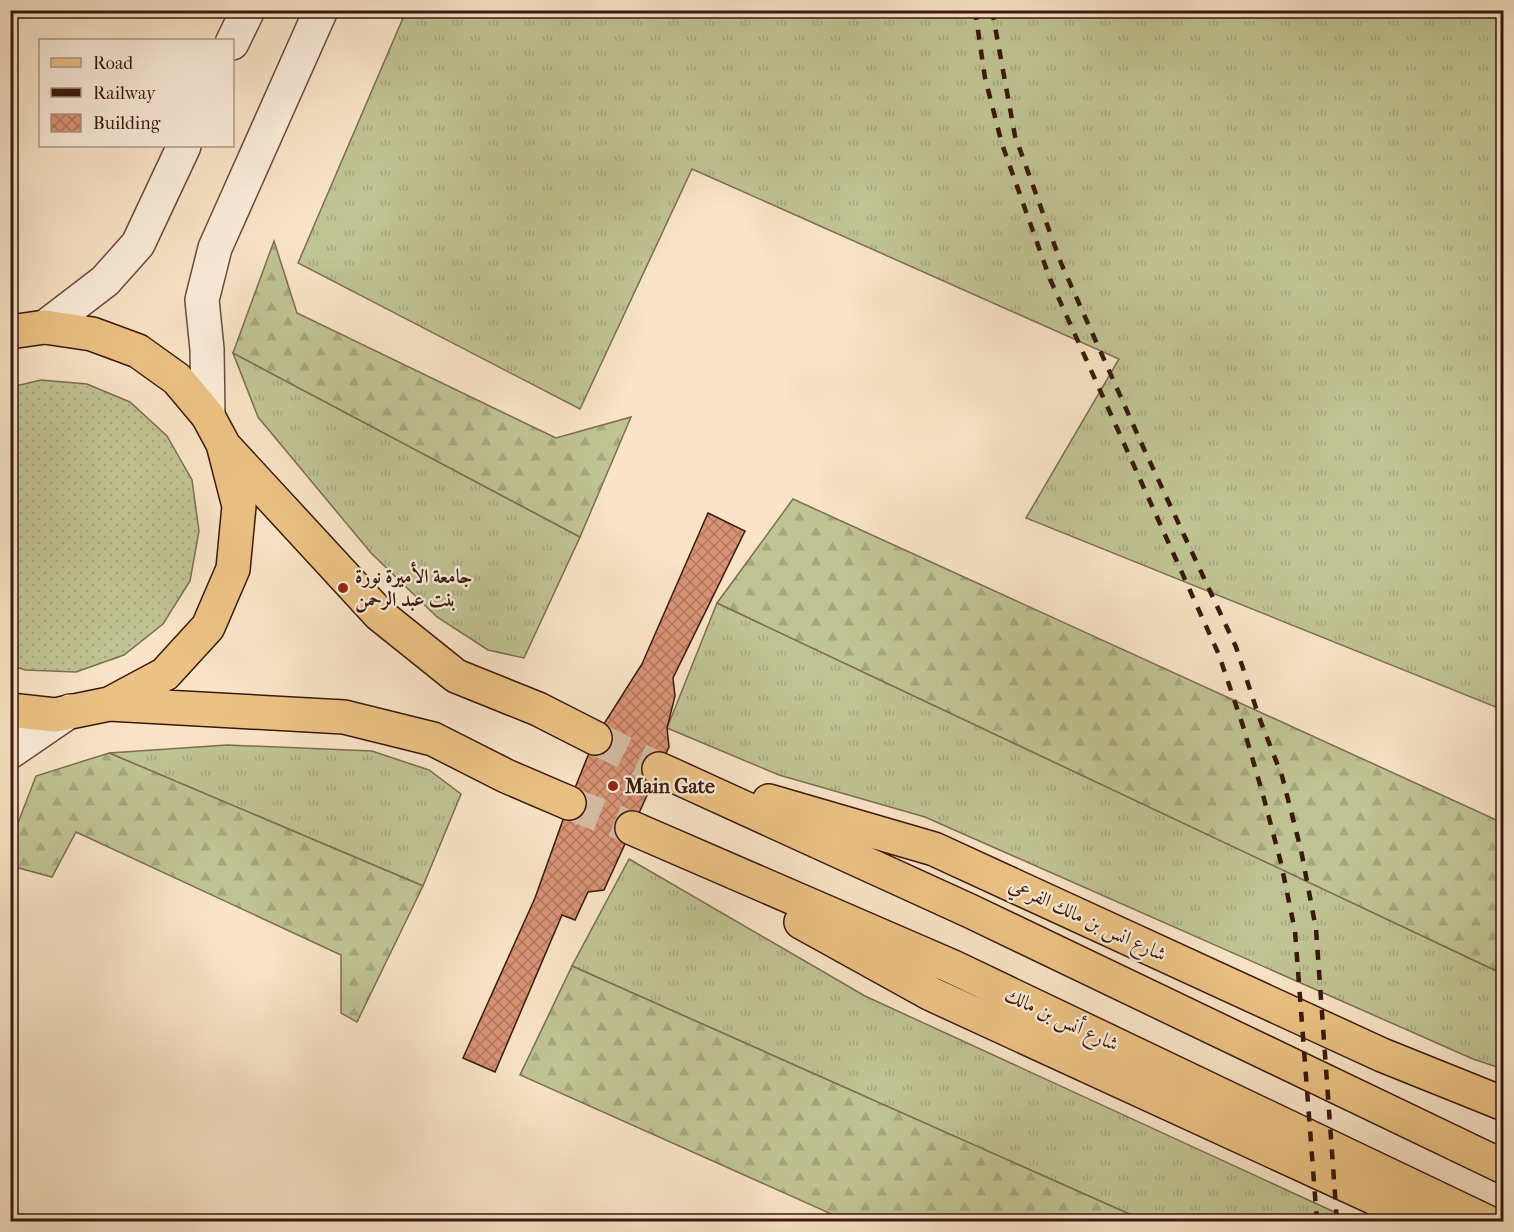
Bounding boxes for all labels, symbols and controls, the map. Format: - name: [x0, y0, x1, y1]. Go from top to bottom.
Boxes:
- legend: [39, 39, 234, 147]
- text: Road: [93, 53, 133, 74]
- text: Railway: [93, 83, 157, 104]
- text: Building: [93, 113, 161, 134]
- place label: جامعة الأميرة نورة بنت عبد الرحمن: [355, 561, 472, 613]
- marker: جامعة الأميرة نورة بنت عبد الرحمن: [336, 581, 350, 595]
- place label: Main Gate: [624, 775, 715, 798]
- marker: Main Gate: [606, 779, 620, 793]
- street label: شارع انس بن مالك الفرعي: [1003, 873, 1170, 971]
- street label: شارع أنس بن مالك: [999, 980, 1124, 1061]

